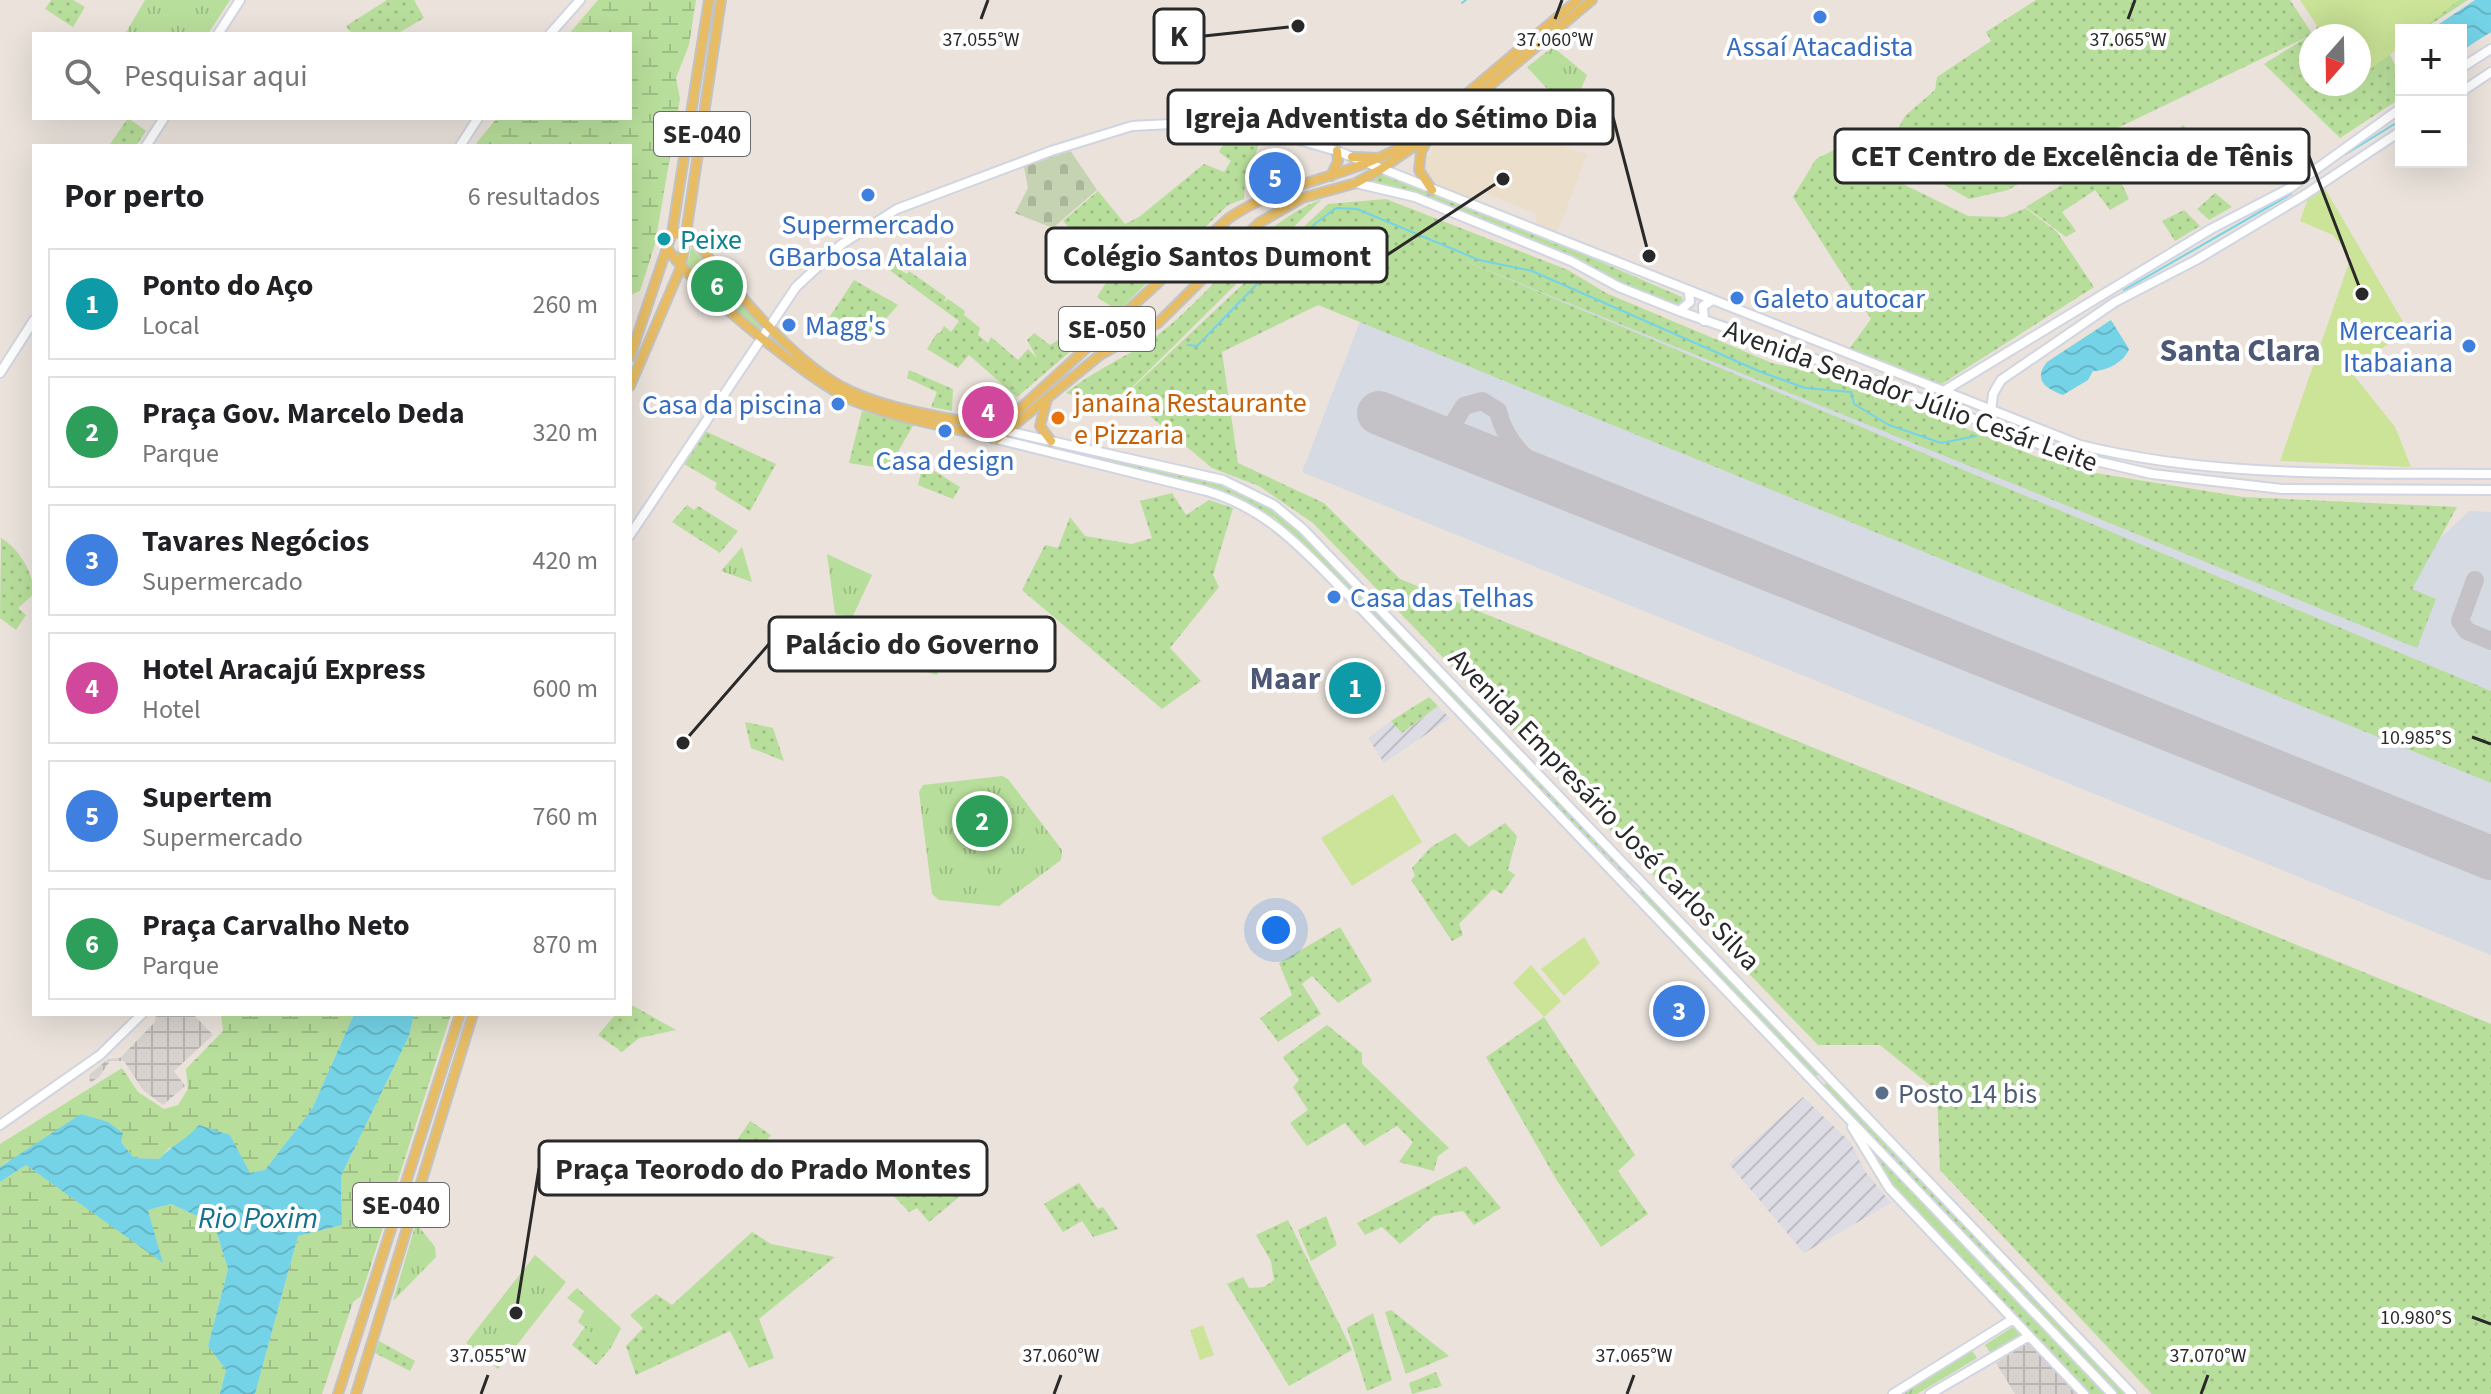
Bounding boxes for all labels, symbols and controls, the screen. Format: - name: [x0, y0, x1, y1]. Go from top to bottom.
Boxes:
- marker: Assaí Atacadista: [1811, 8, 1829, 26]
- callout: K: [1154, 9, 1204, 63]
- text: K: [1170, 15, 1189, 58]
- north arrow: [2299, 24, 2371, 96]
- map controls: [2395, 24, 2467, 168]
- button: +: [2395, 24, 2467, 96]
- text: 37.055°W: [942, 26, 1020, 54]
- text: 37.060°W: [1516, 26, 1594, 54]
- text: 37.065°W: [2089, 26, 2167, 54]
- place label: Assaí Atacadista: [1727, 27, 1913, 67]
- search box: [32, 32, 632, 120]
- icon: search: [60, 54, 104, 98]
- text: Pesquisar aqui: [124, 55, 308, 98]
- callout: Igreja Adventista do Sétimo Dia: [1168, 90, 1613, 144]
- button: −: [2395, 96, 2467, 168]
- text: Igreja Adventista do Sétimo Dia: [1184, 97, 1598, 140]
- road number: SE-040: [654, 112, 750, 156]
- callout: CET Centro de Excelência de Tênis: [1835, 129, 2309, 183]
- text: CET Centro de Excelência de Tênis: [1851, 135, 2293, 178]
- pin: 5: [1249, 148, 1301, 208]
- text: Por perto: [64, 172, 205, 221]
- text: 6 resultados: [468, 178, 600, 215]
- marker: Supermercado GBarbosa Atalaia: [859, 186, 877, 204]
- place label: Supermercado GBarbosa Atalaia: [768, 205, 968, 277]
- place label: Peixe: [680, 220, 742, 260]
- callout: Colégio Santos Dumont: [1046, 228, 1387, 282]
- marker: Peixe: [655, 230, 673, 248]
- text: Colégio Santos Dumont: [1063, 235, 1372, 278]
- pin: 6: [691, 256, 743, 316]
- text: Ponto do Aço: [142, 264, 314, 307]
- place label: Galeto autocar: [1753, 279, 1925, 319]
- text: 1: [85, 286, 99, 323]
- text: 260 m: [532, 286, 598, 323]
- marker: Galeto autocar: [1728, 289, 1746, 307]
- place label: Magg's: [805, 306, 886, 346]
- text: Local: [142, 307, 200, 344]
- road number: SE-050: [1059, 307, 1155, 351]
- street label: Avenida Senador Júlio Cesár Leite: [1718, 310, 2103, 482]
- place label: Mercearia Itabaiana: [2339, 311, 2453, 383]
- marker: Magg's: [780, 316, 798, 334]
- district label: Santa Clara: [2159, 328, 2321, 374]
- marker: Mercearia Itabaiana: [2460, 337, 2478, 355]
- pin: 4: [962, 382, 1014, 442]
- place label: janaína Restaurante e Pizzaria: [1072, 383, 1307, 455]
- place label: Casa da piscina: [642, 385, 822, 425]
- text: Praça Gov. Marcelo Deda: [142, 392, 465, 435]
- marker: Casa da piscina: [829, 395, 847, 413]
- marker: janaína Restaurante e Pizzaria: [1049, 409, 1067, 427]
- text: 2: [85, 414, 99, 451]
- text: 320 m: [532, 414, 598, 451]
- marker: Casa design: [936, 422, 954, 440]
- text: Parque: [142, 435, 219, 472]
- place label: Casa design: [875, 441, 1015, 481]
- text: Tavares Negócios: [142, 520, 369, 563]
- text: 3: [85, 542, 99, 579]
- text: 420 m: [532, 542, 598, 579]
- text: Supermercado: [142, 563, 303, 600]
- place label: Casa das Telhas: [1350, 578, 1534, 618]
- marker: Casa das Telhas: [1325, 588, 1343, 606]
- callout: Palácio do Governo: [769, 617, 1055, 671]
- text: Palácio do Governo: [785, 623, 1039, 666]
- street label: Avenida Empresário José Carlos Silva: [1439, 640, 1769, 980]
- text: Hotel Aracajú Express: [142, 648, 426, 691]
- district label: Maar: [1250, 656, 1321, 702]
- pin: 1: [1329, 658, 1381, 718]
- text: 4: [85, 670, 99, 707]
- text: 600 m: [532, 670, 598, 707]
- text: Hotel: [142, 691, 201, 728]
- text: 10.985°S: [2380, 724, 2452, 752]
- text: Supertem: [142, 776, 273, 819]
- pin: 2: [956, 791, 1008, 851]
- text: 5: [85, 798, 99, 835]
- text: 760 m: [532, 798, 598, 835]
- text: Supermercado: [142, 819, 303, 856]
- text: Praça Carvalho Neto: [142, 904, 410, 947]
- your location: [1256, 910, 1296, 950]
- text: 6: [85, 926, 99, 963]
- text: 870 m: [532, 926, 598, 963]
- text: Parque: [142, 947, 219, 984]
- pin: 3: [1653, 981, 1705, 1041]
- place label: Posto 14 bis: [1898, 1074, 2037, 1114]
- marker: Posto 14 bis: [1873, 1084, 1891, 1102]
- callout: Praça Teorodo do Prado Montes: [539, 1141, 987, 1195]
- text: Praça Teorodo do Prado Montes: [555, 1148, 971, 1191]
- road number: SE-040: [353, 1183, 449, 1227]
- water label: Rio Poxim: [198, 1197, 318, 1240]
- text: 10.980°S: [2380, 1304, 2452, 1332]
- text: 37.055°W: [449, 1342, 527, 1370]
- text: 37.060°W: [1022, 1342, 1100, 1370]
- text: 37.065°W: [1595, 1342, 1673, 1370]
- text: 37.070°W: [2169, 1342, 2247, 1370]

